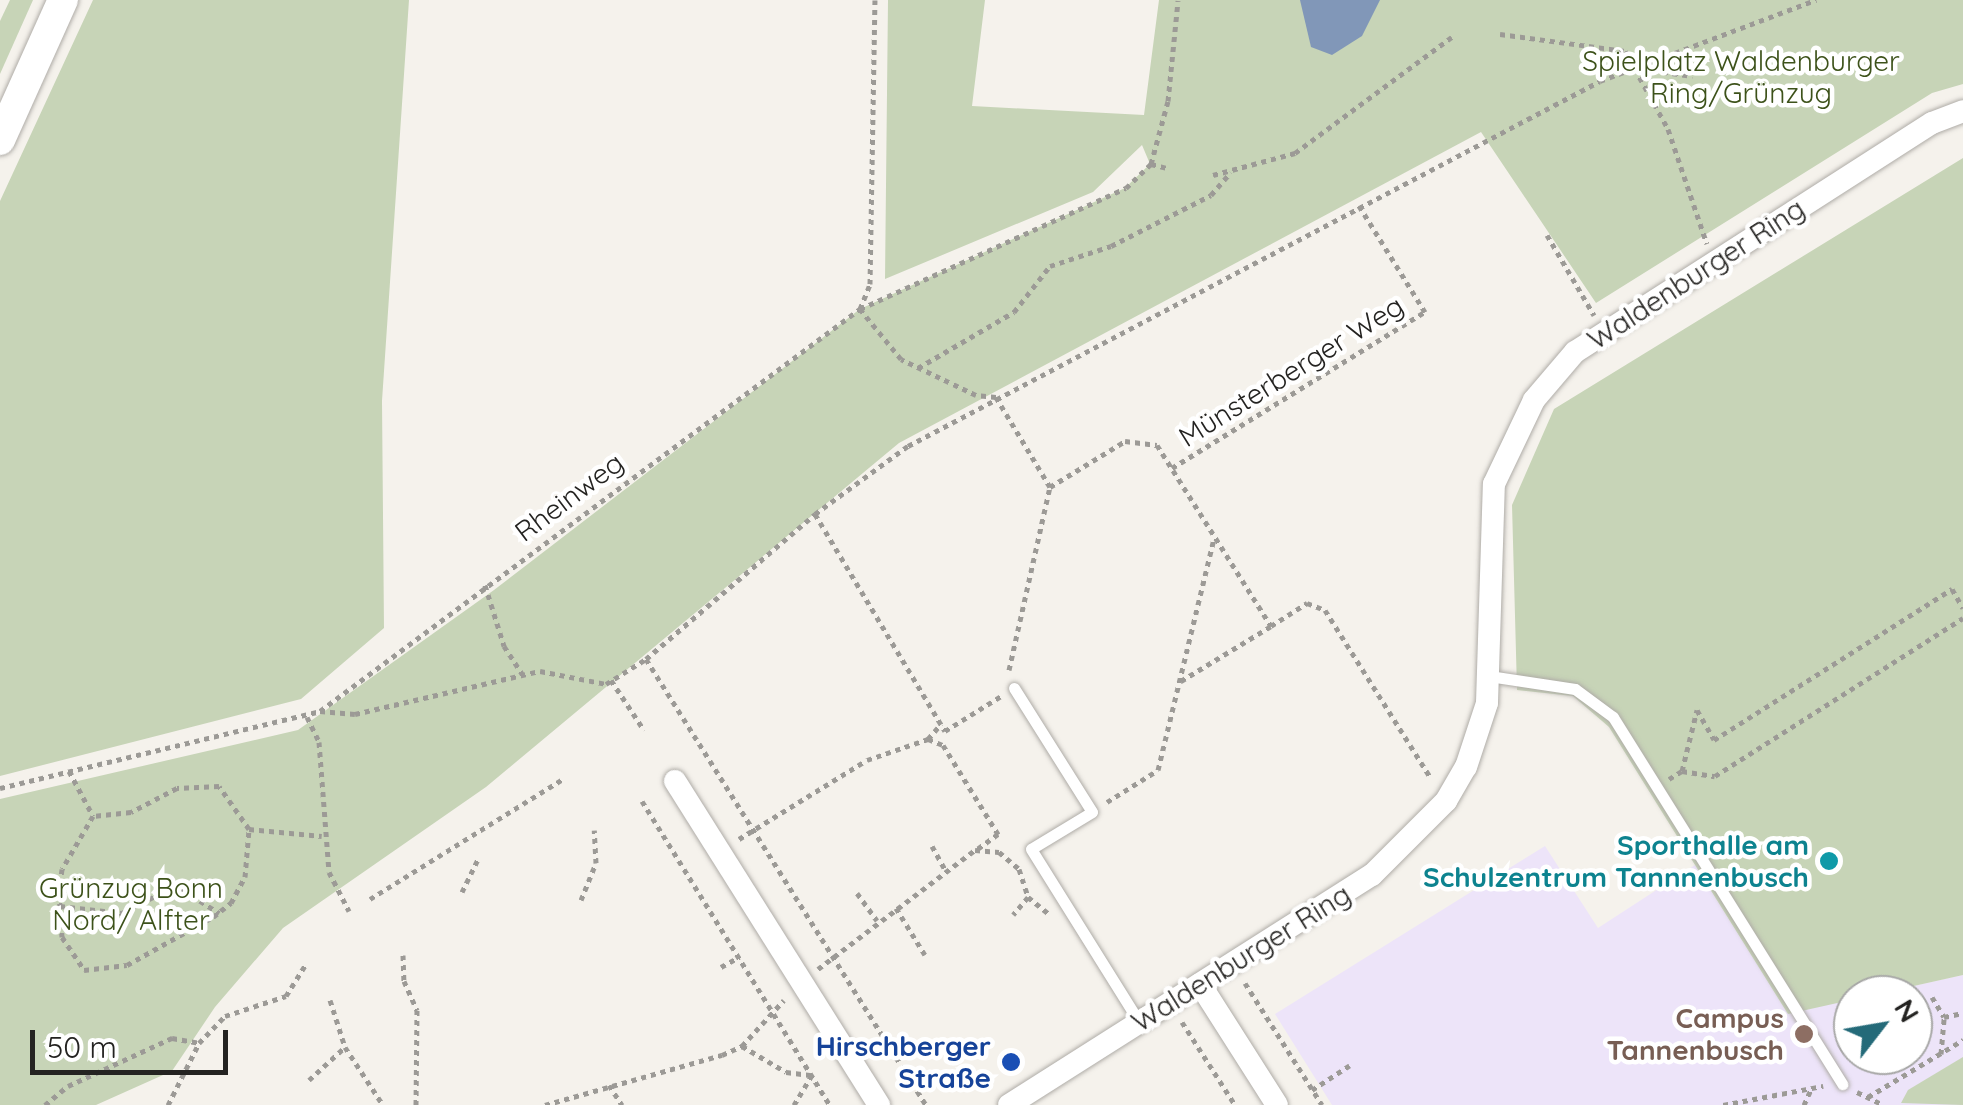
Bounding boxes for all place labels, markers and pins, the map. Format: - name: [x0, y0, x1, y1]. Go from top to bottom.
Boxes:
- place label: Sporthalle am Schulzentrum Tannnenbusch: [1423, 828, 1809, 894]
- marker: Sporthalle am Schulzentrum Tannnenbusch: [1818, 850, 1840, 872]
- place label: Campus Tannenbusch: [1607, 1001, 1784, 1067]
- marker: Campus Tannenbusch: [1793, 1023, 1815, 1045]
- place label: Hirschberger Straße: [816, 1029, 991, 1095]
- marker: Hirschberger Straße: [1000, 1051, 1022, 1073]

